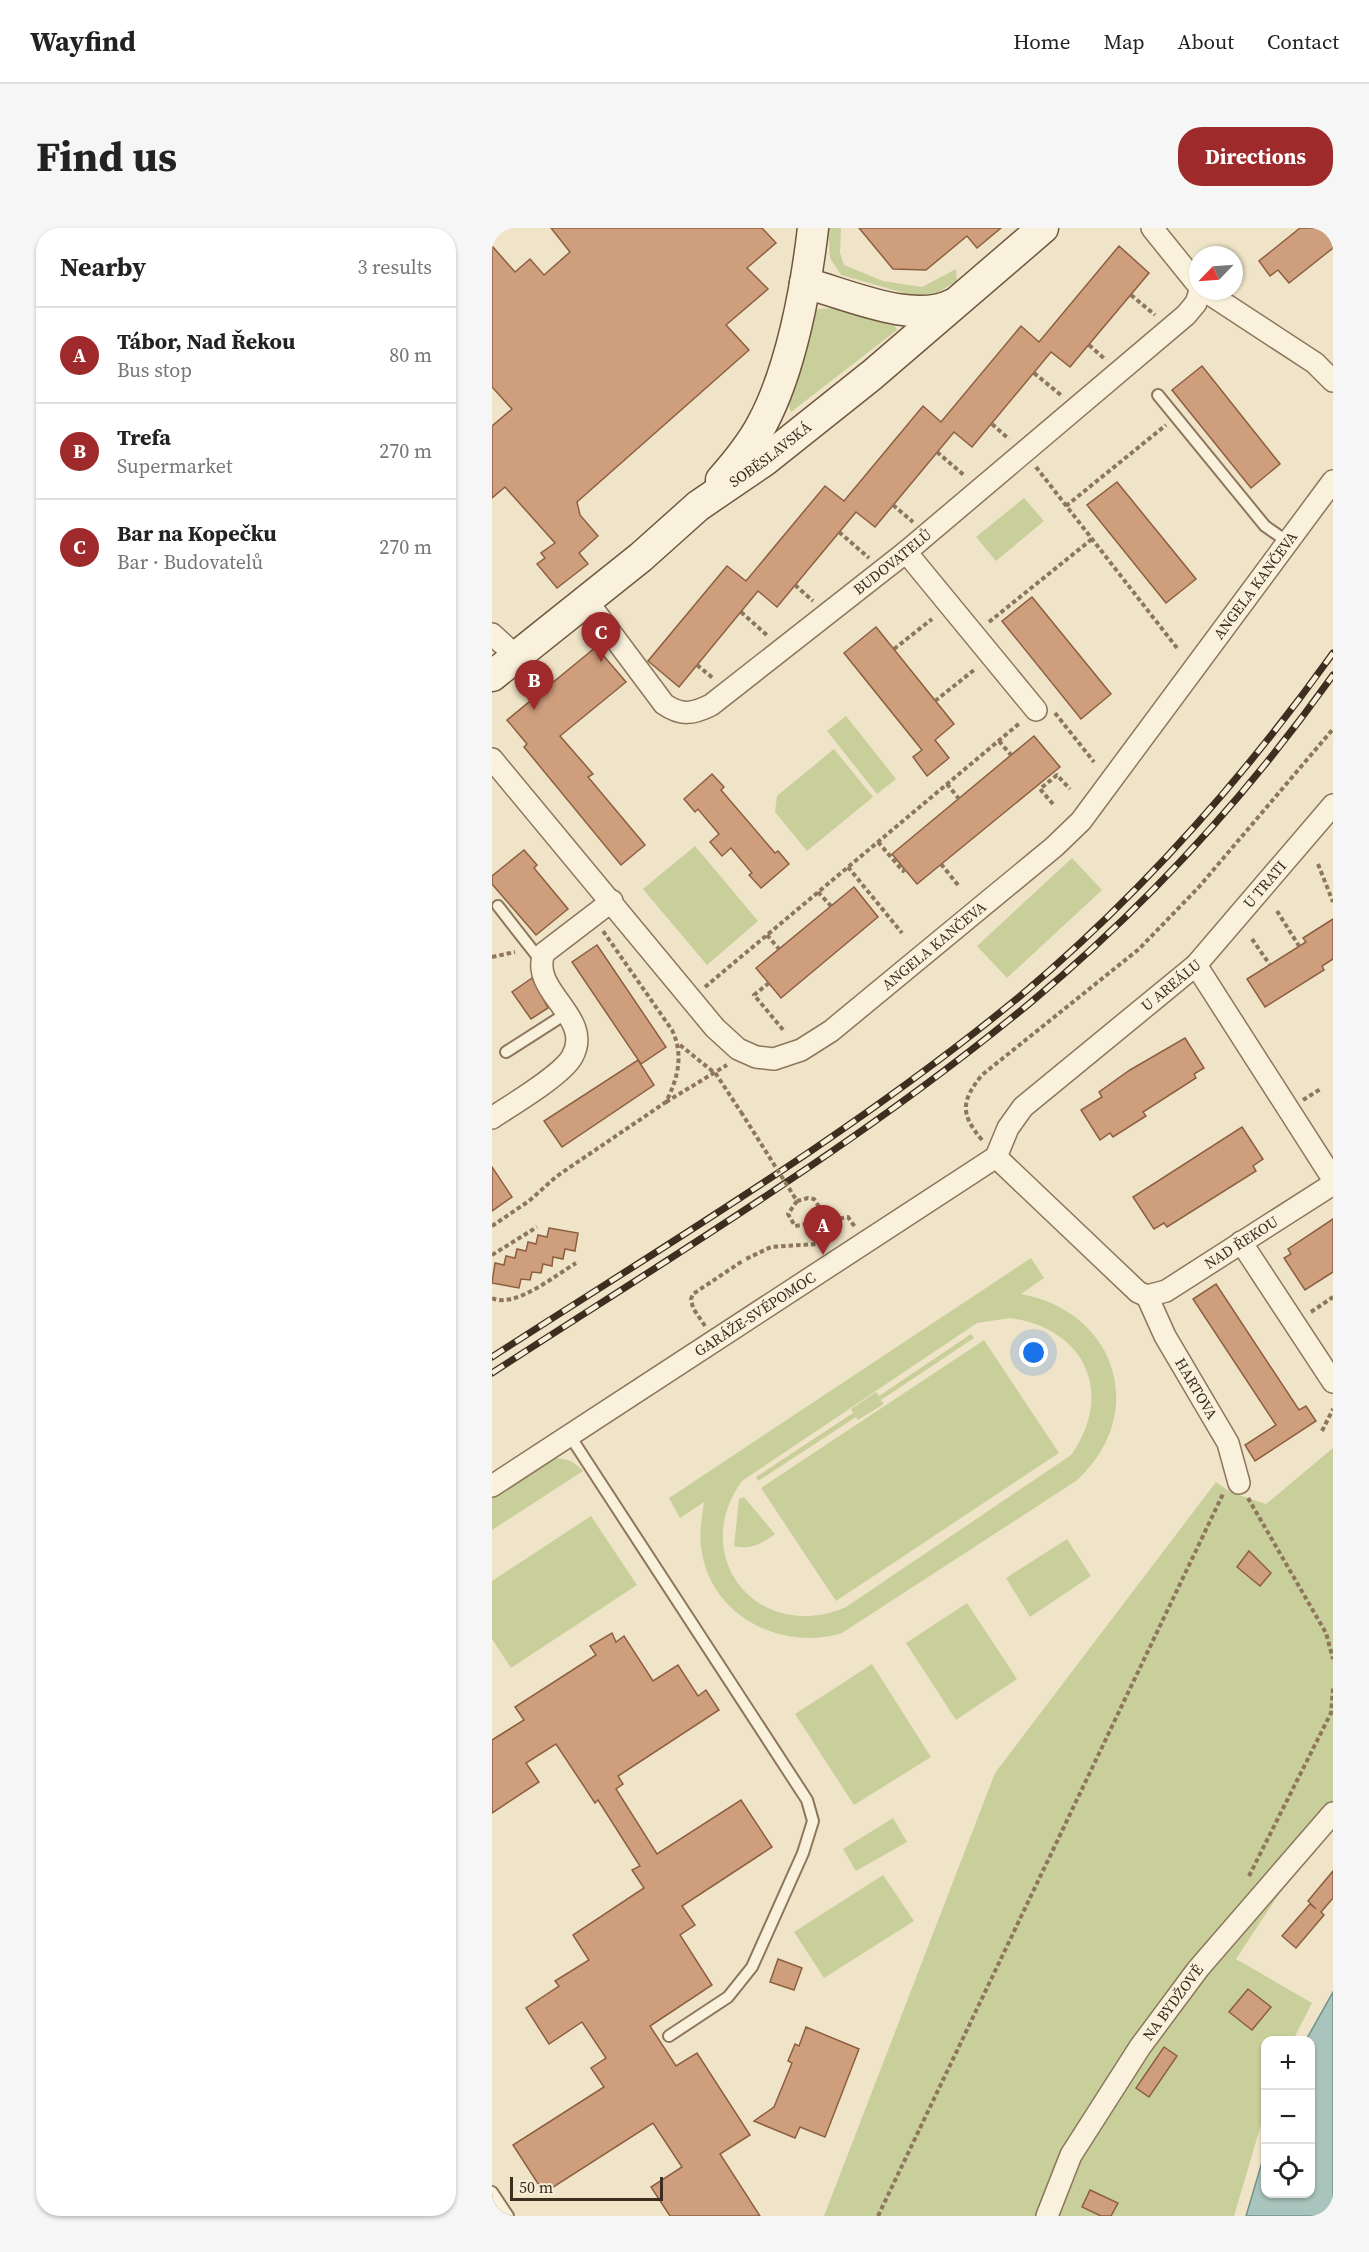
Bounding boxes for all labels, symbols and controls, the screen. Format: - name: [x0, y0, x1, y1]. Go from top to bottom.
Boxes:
- text: Wayfind: [30, 22, 136, 60]
- text: Home: [1013, 27, 1071, 56]
- text: Map: [1104, 27, 1145, 56]
- text: About: [1178, 27, 1234, 56]
- text: Contact: [1267, 27, 1339, 56]
- text: Find us: [36, 127, 177, 185]
- button: Directions: [1178, 127, 1333, 186]
- north arrow: [1189, 246, 1243, 300]
- text: Nearby: [60, 249, 146, 285]
- text: 3 results: [357, 253, 432, 281]
- text: Tábor, Nad Řekou: [117, 326, 295, 356]
- text: A: [73, 341, 86, 369]
- text: 80 m: [389, 341, 432, 369]
- text: Bus stop: [117, 356, 192, 384]
- street label: SOBĚSLAVSKÁ: [725, 416, 816, 492]
- text: Trefa: [117, 422, 171, 452]
- text: B: [73, 437, 86, 465]
- text: 270 m: [379, 437, 432, 465]
- text: Supermarket: [117, 452, 232, 480]
- text: Bar na Kopečku: [117, 518, 277, 548]
- street label: BUDOVATELŮ: [849, 524, 936, 599]
- street label: ANGELA KANČEVA: [1208, 527, 1302, 643]
- text: C: [73, 533, 86, 561]
- text: 270 m: [379, 533, 432, 561]
- text: Bar · Budovatelů: [117, 548, 263, 576]
- pin: C: [582, 612, 620, 662]
- pin: B: [514, 660, 554, 710]
- street label: U TRATI: [1238, 856, 1291, 913]
- street label: ANGELA KANČEVA: [877, 896, 990, 995]
- street label: U AREÁLU: [1136, 954, 1205, 1016]
- pin: A: [804, 1206, 842, 1255]
- street label: NAD ŘEKOU: [1200, 1211, 1282, 1274]
- street label: GARÁŽE-SVÉPOMOC: [690, 1267, 819, 1361]
- your location: [1019, 1338, 1048, 1367]
- street label: HARTOVA: [1170, 1354, 1223, 1423]
- street label: NA BYDŽOVĚ: [1137, 1960, 1208, 2045]
- map controls: [1261, 2036, 1315, 2198]
- button: +: [1261, 2036, 1315, 2090]
- button: −: [1261, 2090, 1315, 2144]
- button: locate: [1261, 2144, 1315, 2198]
- scale bar: [510, 2174, 663, 2202]
- text: 50 m: [519, 2176, 553, 2198]

